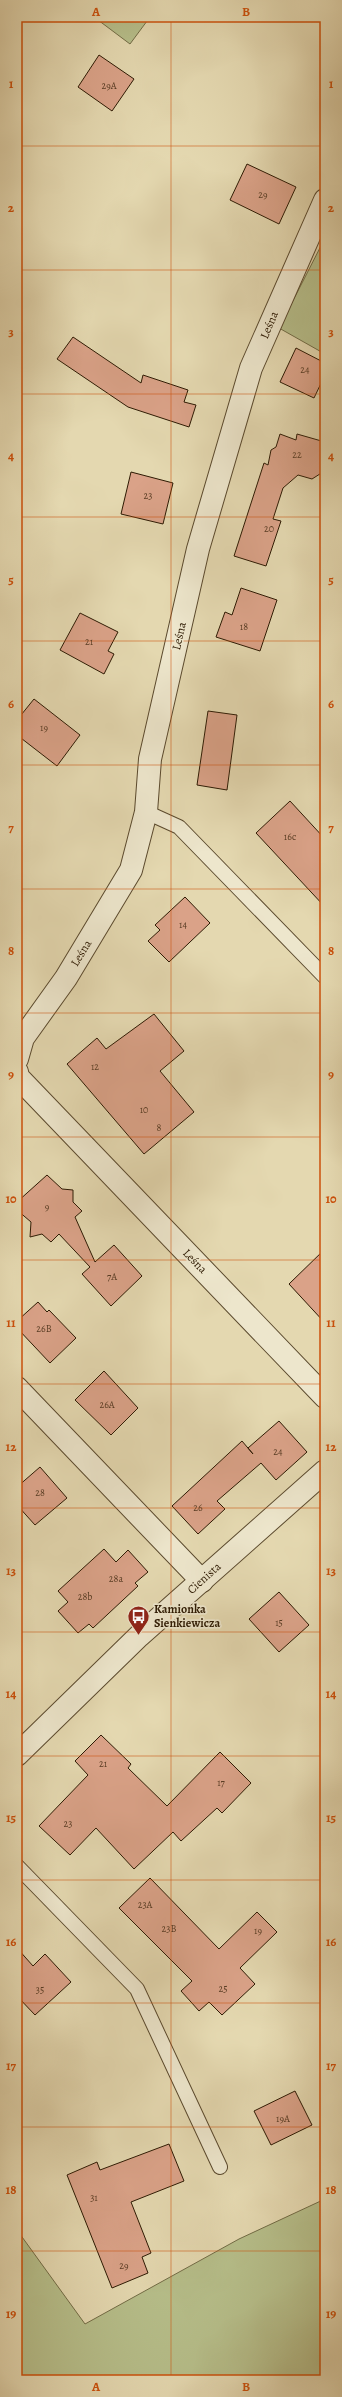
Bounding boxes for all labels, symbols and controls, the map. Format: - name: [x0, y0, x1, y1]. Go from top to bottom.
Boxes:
- text: A: [91, 3, 101, 20]
- text: B: [242, 3, 250, 20]
- text: 1: [9, 75, 14, 92]
- text: 1: [329, 75, 334, 92]
- house number: 29A: [101, 79, 117, 92]
- house number: 29: [258, 188, 268, 201]
- text: 2: [8, 199, 15, 216]
- text: 2: [328, 199, 335, 216]
- street label: Leśna: [256, 308, 282, 341]
- text: 3: [8, 323, 14, 340]
- text: 3: [328, 323, 334, 340]
- house number: 24: [300, 363, 310, 376]
- text: 4: [8, 447, 14, 464]
- text: 4: [328, 447, 334, 464]
- house number: 22: [292, 448, 302, 461]
- house number: 23: [144, 489, 152, 502]
- house number: 20: [264, 522, 274, 535]
- text: 5: [8, 571, 14, 588]
- text: 5: [328, 571, 334, 588]
- street label: Leśna: [168, 620, 190, 652]
- house number: 18: [240, 620, 248, 633]
- house number: 21: [85, 635, 94, 648]
- text: 6: [8, 695, 14, 712]
- text: 6: [328, 695, 334, 712]
- house number: 19: [40, 721, 48, 734]
- text: 7: [8, 819, 14, 836]
- text: 7: [328, 819, 334, 836]
- house number: 16c: [284, 830, 296, 843]
- house number: 14: [179, 918, 187, 931]
- street label: Leśna: [67, 936, 95, 969]
- text: 8: [8, 942, 14, 959]
- text: 8: [328, 942, 334, 959]
- house number: 12: [91, 1060, 99, 1073]
- text: 9: [8, 1066, 14, 1083]
- text: 9: [328, 1066, 334, 1083]
- house number: 10: [140, 1103, 148, 1116]
- house number: 8: [157, 1121, 162, 1134]
- text: 10: [5, 1190, 17, 1207]
- text: 10: [325, 1190, 337, 1207]
- house number: 9: [45, 1200, 50, 1213]
- street label: Leśna: [179, 1245, 211, 1277]
- house number: 7A: [107, 1270, 117, 1283]
- text: 11: [6, 1314, 16, 1331]
- text: 11: [326, 1314, 336, 1331]
- house number: 26B: [36, 1322, 52, 1335]
- house number: 26A: [99, 1398, 115, 1411]
- text: 12: [6, 1438, 17, 1455]
- text: 12: [326, 1438, 337, 1455]
- house number: 24: [273, 1445, 283, 1458]
- house number: 28: [35, 1486, 45, 1499]
- house number: 26: [193, 1501, 203, 1514]
- street label: Cienista: [184, 1558, 225, 1597]
- text: 13: [6, 1562, 17, 1579]
- text: 13: [326, 1562, 337, 1579]
- house number: 28a: [109, 1572, 123, 1585]
- house number: 28b: [78, 1590, 92, 1603]
- place label: Kamionka Sienkiewicza: [154, 1601, 220, 1631]
- bus stop icon: Kamionka Sienkiewicza: [126, 1603, 152, 1636]
- house number: 15: [275, 1616, 283, 1629]
- text: 14: [6, 1685, 16, 1702]
- text: 14: [326, 1685, 336, 1702]
- house number: 21: [99, 1757, 108, 1770]
- house number: 17: [217, 1776, 226, 1789]
- text: 15: [6, 1809, 17, 1826]
- text: 15: [326, 1809, 337, 1826]
- house number: 23: [64, 1817, 72, 1830]
- house number: 23A: [138, 1898, 153, 1911]
- house number: 23B: [162, 1922, 176, 1935]
- house number: 19: [254, 1924, 262, 1937]
- text: 16: [6, 1933, 16, 1950]
- text: 16: [326, 1933, 336, 1950]
- house number: 25: [218, 1982, 228, 1995]
- house number: 35: [36, 1983, 44, 1996]
- text: 17: [6, 2057, 17, 2074]
- text: 17: [326, 2057, 337, 2074]
- house number: 19A: [276, 2112, 290, 2125]
- text: 18: [6, 2181, 16, 2198]
- text: 18: [326, 2181, 336, 2198]
- house number: 31: [90, 2191, 98, 2204]
- house number: 29: [119, 2259, 129, 2272]
- text: 19: [6, 2305, 16, 2322]
- text: 19: [326, 2305, 336, 2322]
- text: A: [91, 2378, 101, 2395]
- text: B: [242, 2378, 250, 2395]

